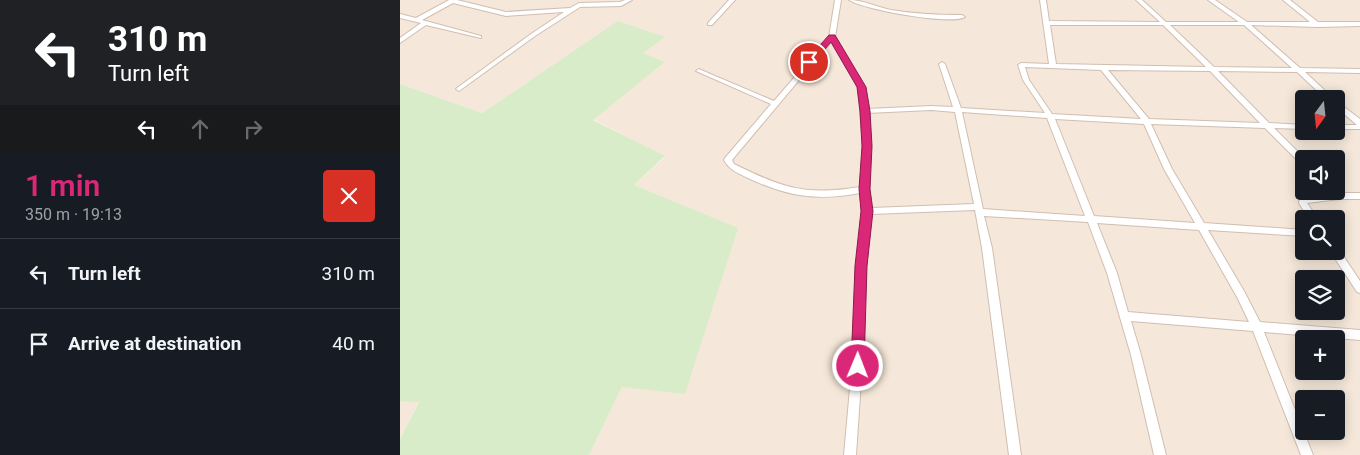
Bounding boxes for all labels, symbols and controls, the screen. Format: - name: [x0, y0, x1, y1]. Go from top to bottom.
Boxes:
- text: 310 m: [108, 19, 207, 60]
- icon: left: [25, 20, 90, 85]
- pin: [788, 41, 830, 83]
- icon: arrive: [795, 48, 823, 76]
- text: Turn left: [108, 61, 189, 86]
- north arrow: [1295, 90, 1345, 140]
- map controls: [1295, 90, 1345, 440]
- icon: left: [133, 115, 161, 143]
- icon: ahead: [186, 115, 214, 143]
- icon: right: [239, 115, 267, 143]
- button: sound: [1295, 150, 1345, 200]
- text: 1 min: [25, 168, 100, 203]
- button: close: [323, 170, 375, 222]
- text: 350 m · 19:13: [25, 205, 122, 224]
- button: search: [1295, 210, 1345, 260]
- icon: left: [25, 260, 53, 288]
- text: Turn left: [68, 262, 141, 285]
- text: 310 m: [322, 262, 375, 285]
- button: layers: [1295, 270, 1345, 320]
- icon: arrive: [25, 330, 53, 358]
- button: +: [1295, 330, 1345, 380]
- text: Arrive at destination: [68, 332, 241, 355]
- text: 40 m: [332, 332, 375, 355]
- position arrow: [831, 339, 883, 391]
- button: −: [1295, 390, 1345, 440]

